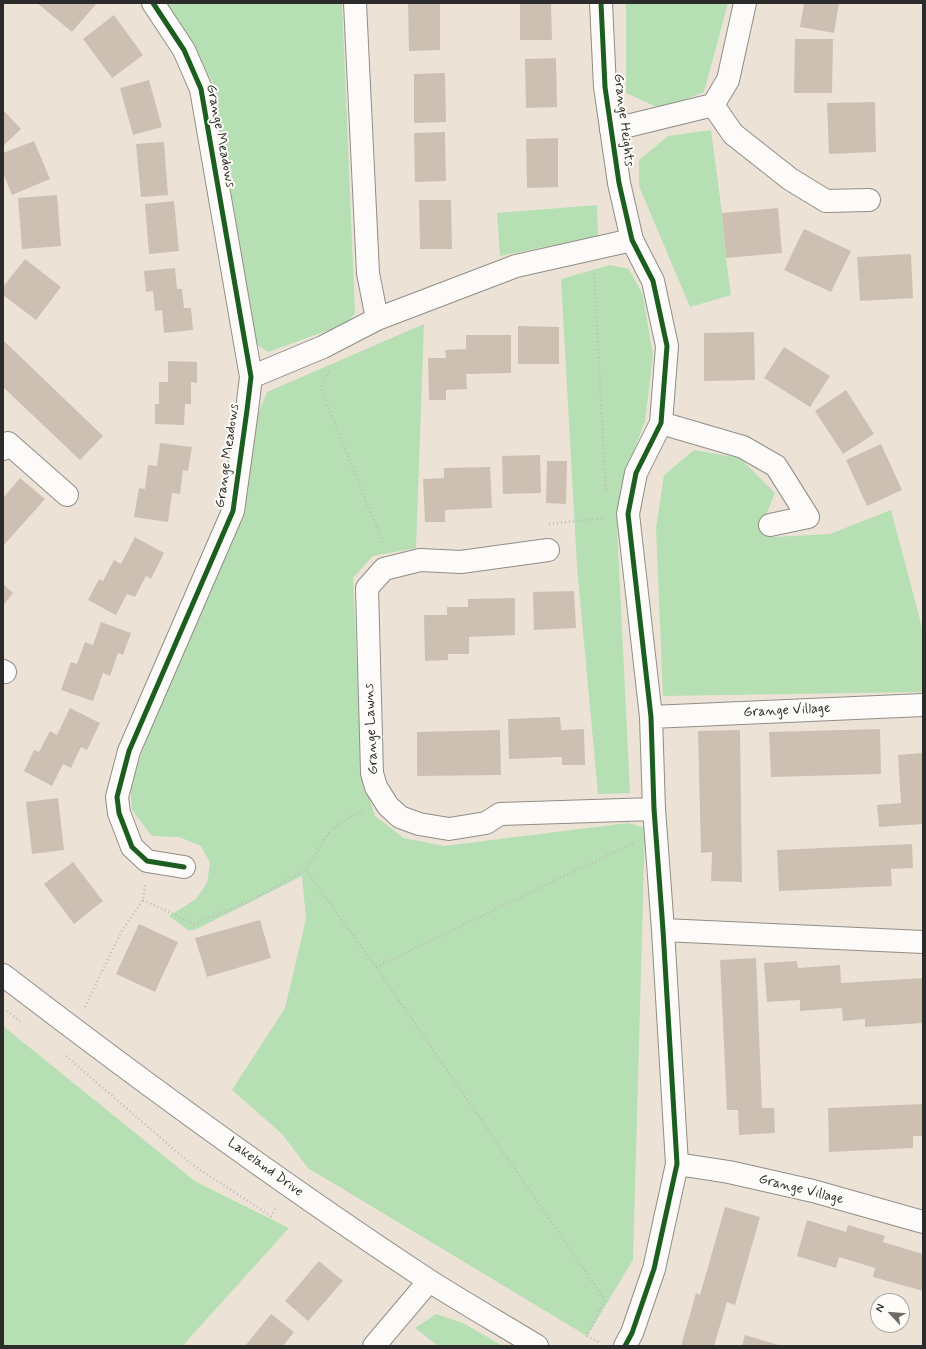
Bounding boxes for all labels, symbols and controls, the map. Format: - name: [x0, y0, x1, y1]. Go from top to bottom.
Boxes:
- street label: Grange Heights: [609, 73, 637, 167]
- street label: Grange Meadows: [202, 83, 238, 189]
- street label: Grange Meadows: [212, 403, 244, 509]
- street label: Grange Lawns: [361, 683, 383, 775]
- street label: Grange Village: [743, 700, 831, 722]
- street label: Lakeland Drive: [224, 1135, 306, 1201]
- street label: Grange Village: [757, 1171, 845, 1209]
- north arrow: [870, 1293, 910, 1333]
- text: N: [872, 1302, 888, 1315]

